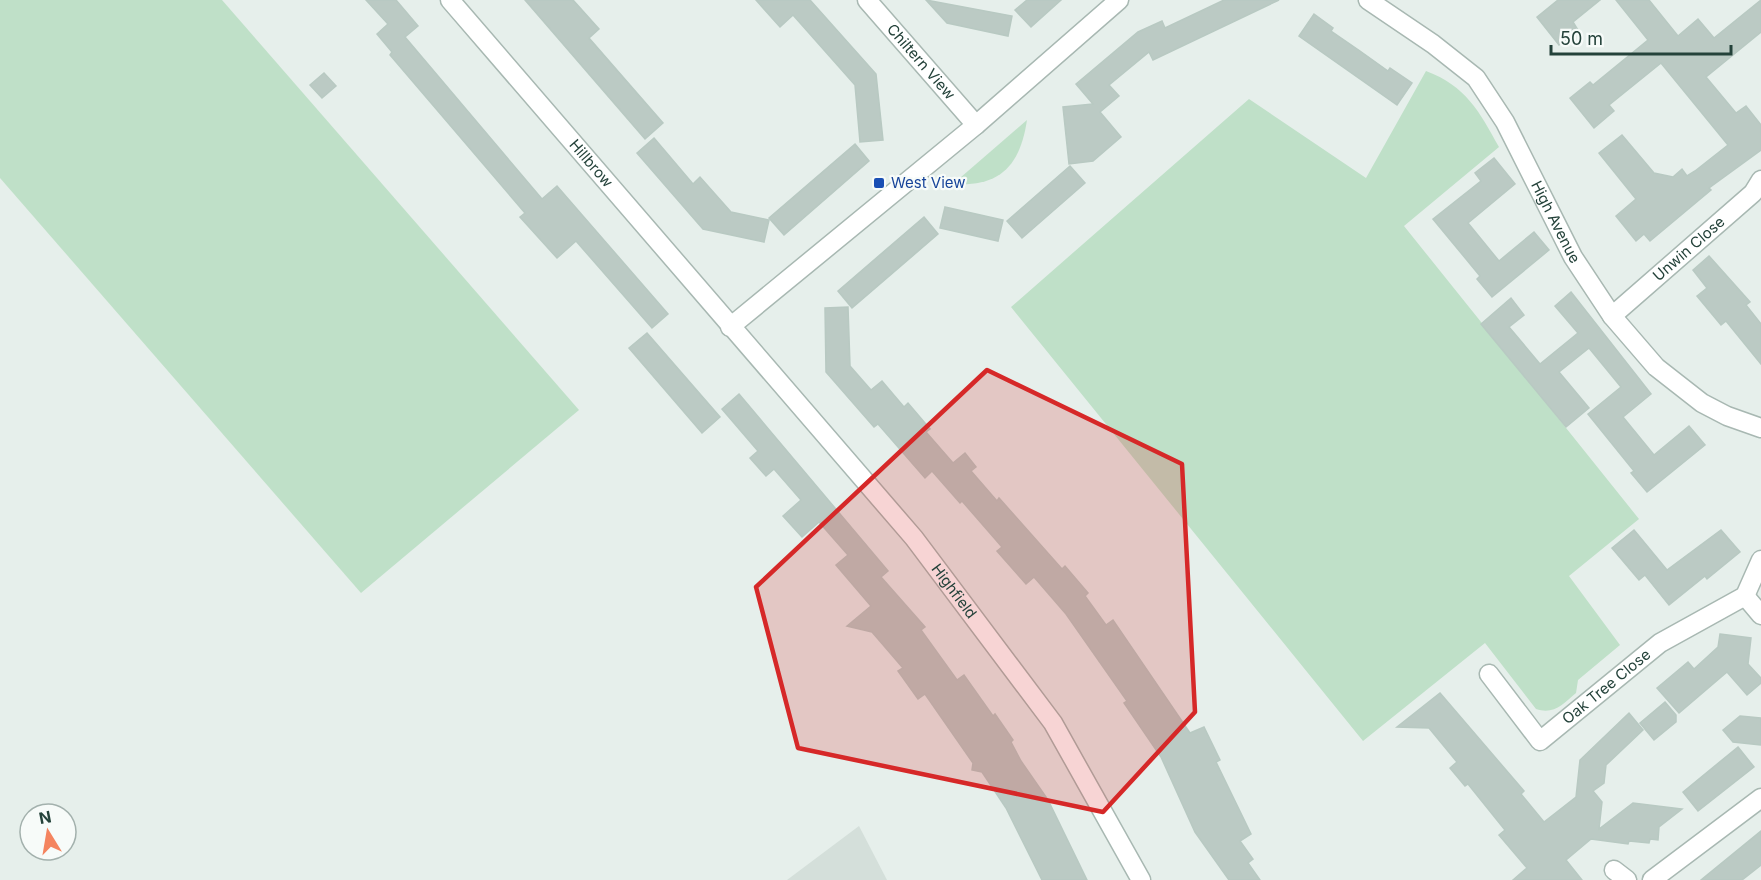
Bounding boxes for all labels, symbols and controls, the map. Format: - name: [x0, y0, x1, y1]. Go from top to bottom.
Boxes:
- scale bar: [1551, 18, 1731, 56]
- street label: Chiltern View: [883, 20, 960, 103]
- text: 50 m: [1560, 28, 1603, 49]
- street label: Hillbrow: [565, 135, 617, 191]
- place label: West View: [891, 173, 966, 192]
- marker: West View: [872, 176, 886, 190]
- street label: High Avenue: [1527, 177, 1585, 267]
- street label: Unwin Close: [1649, 212, 1728, 285]
- street label: Highfield: [928, 560, 981, 622]
- street label: Oak Tree Close: [1558, 645, 1654, 728]
- north arrow: [18, 802, 78, 862]
- text: N: [37, 806, 53, 828]

